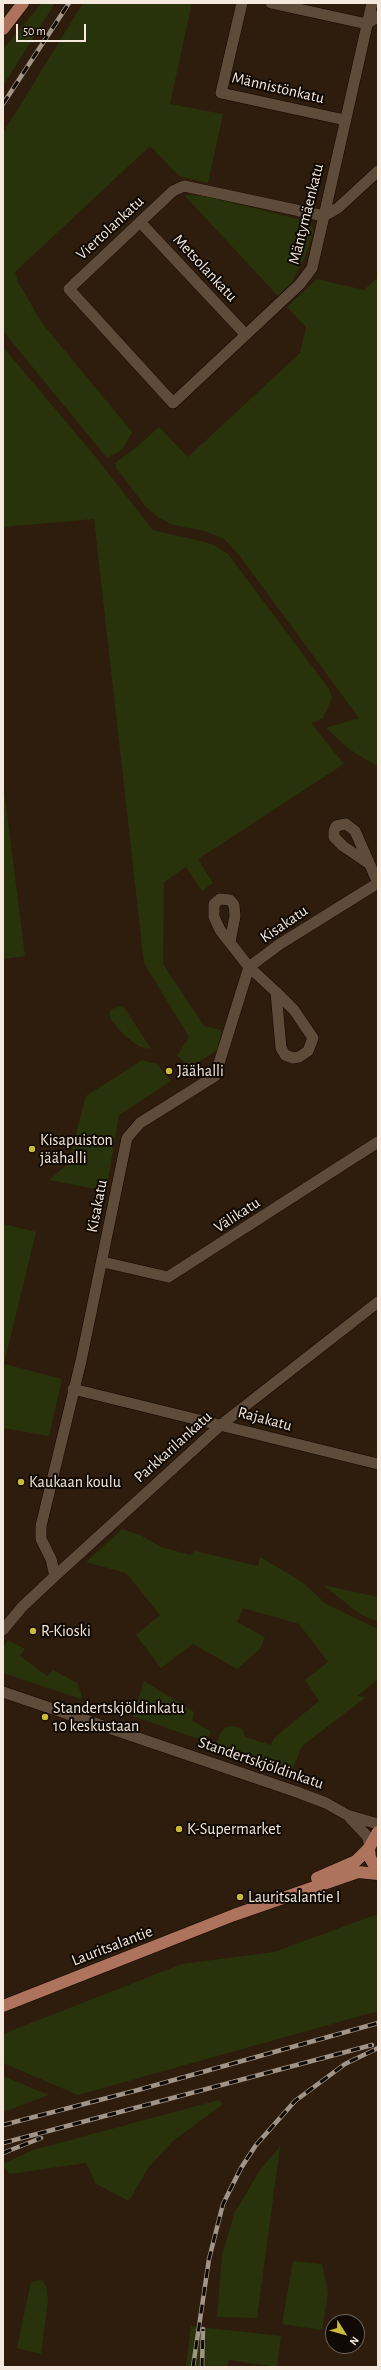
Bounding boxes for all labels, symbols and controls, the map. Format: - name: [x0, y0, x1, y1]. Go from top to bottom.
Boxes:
- scale bar: [18, 16, 88, 42]
- text: 50 m: [23, 25, 46, 37]
- street label: Männistönkatu: [230, 68, 326, 108]
- street label: Mäntymäenkatu: [284, 162, 328, 266]
- street label: Viertolankatu: [72, 192, 148, 264]
- street label: Metsolankatu: [169, 230, 241, 306]
- street label: Kisakatu: [256, 901, 312, 947]
- place label: Jäähalli: [177, 1061, 224, 1081]
- marker: Jäähalli: [164, 1066, 174, 1076]
- place label: Kisapuiston jäähalli: [40, 1130, 113, 1168]
- marker: Kisapuiston jäähalli: [27, 1144, 37, 1154]
- street label: Kisakatu: [82, 1178, 112, 1234]
- street label: Välikatu: [210, 1193, 264, 1237]
- street label: Rajakatu: [236, 1403, 294, 1435]
- street label: Parkkarilankatu: [130, 1407, 216, 1487]
- place label: Kaukaan koulu: [29, 1472, 121, 1492]
- marker: Kaukaan koulu: [16, 1477, 26, 1487]
- place label: R-Kioski: [41, 1621, 91, 1641]
- marker: R-Kioski: [28, 1626, 38, 1636]
- place label: Standertskjöldinkatu 10 keskustaan: [53, 1698, 184, 1736]
- marker: Standertskjöldinkatu 10 keskustaan: [40, 1712, 50, 1722]
- street label: Standertskjöldinkatu: [196, 1733, 326, 1793]
- place label: K-Supermarket: [187, 1819, 281, 1839]
- marker: K-Supermarket: [174, 1824, 184, 1834]
- place label: Lauritsalantie I: [248, 1887, 340, 1907]
- marker: Lauritsalantie I: [235, 1892, 245, 1902]
- street label: Lauritsalantie: [69, 1922, 155, 1970]
- north arrow: [325, 2314, 365, 2354]
- text: N: [347, 2335, 361, 2347]

